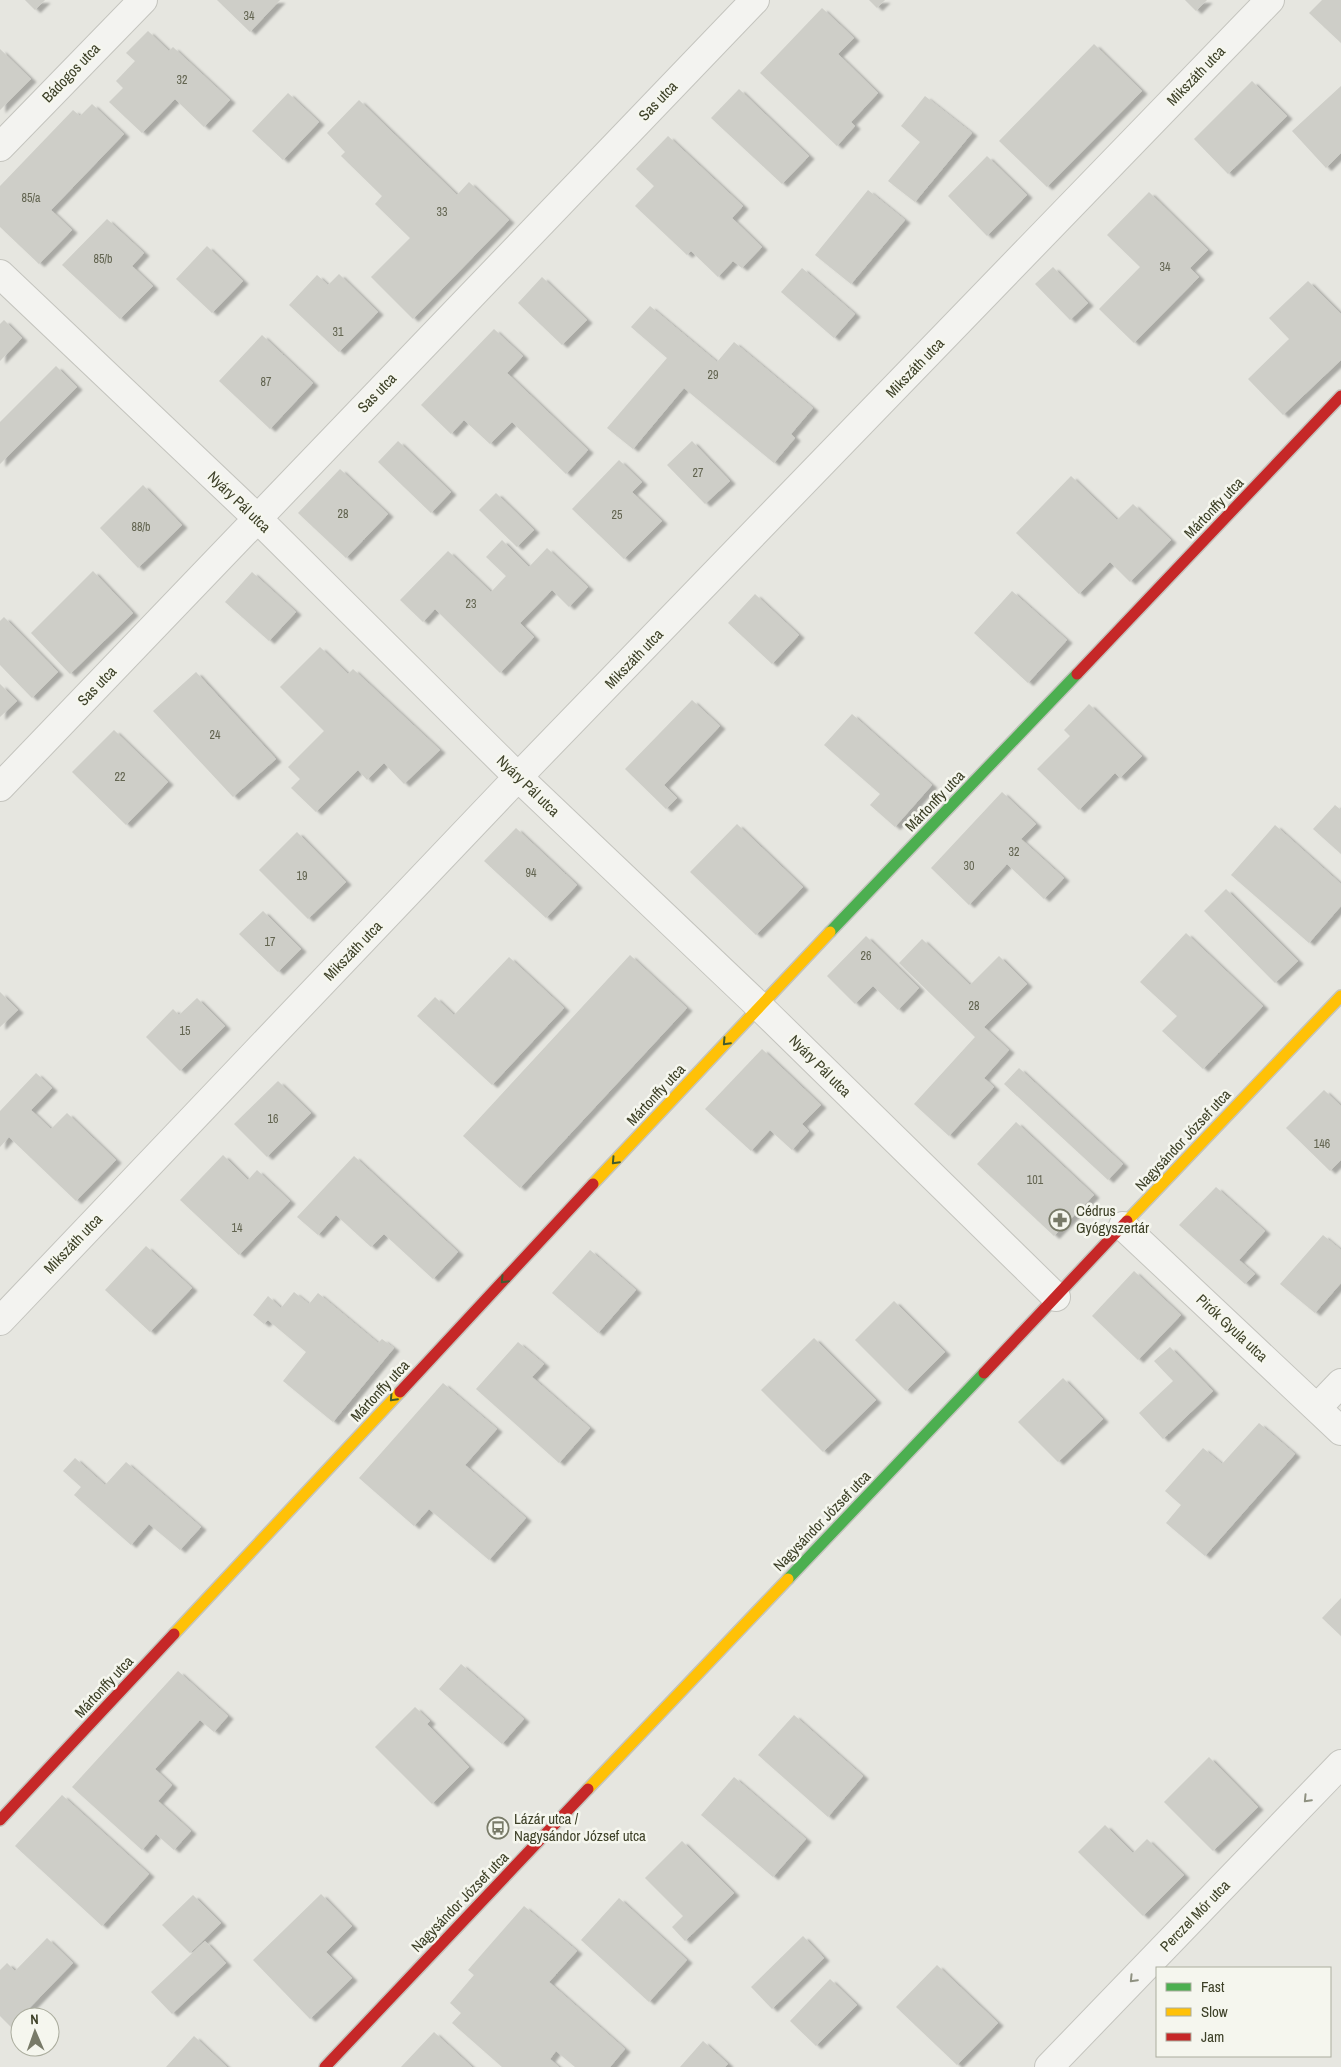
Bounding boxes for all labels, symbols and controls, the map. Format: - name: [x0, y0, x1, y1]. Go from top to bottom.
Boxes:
- house number: 34: [244, 8, 255, 24]
- street label: Bádogos utca: [37, 38, 104, 107]
- street label: Mikszáth utca: [1162, 41, 1230, 110]
- house number: 32: [177, 72, 187, 88]
- street label: Sas utca: [633, 76, 682, 125]
- house number: 85/a: [21, 190, 41, 206]
- house number: 33: [437, 204, 447, 220]
- house number: 85/b: [93, 251, 113, 267]
- house number: 34: [1160, 259, 1171, 275]
- house number: 31: [333, 324, 344, 340]
- street label: Mikszáth utca: [881, 333, 949, 402]
- house number: 29: [708, 367, 718, 383]
- street label: Sas utca: [352, 368, 401, 417]
- house number: 87: [261, 374, 272, 390]
- house number: 27: [693, 465, 704, 481]
- street label: Nyáry Pál utca: [203, 466, 276, 537]
- street label: Mártonffy utca: [1179, 472, 1248, 543]
- house number: 28: [338, 506, 348, 522]
- house number: 25: [612, 507, 623, 523]
- house number: 88/b: [131, 519, 151, 535]
- house number: 23: [466, 596, 476, 612]
- street label: Mikszáth utca: [600, 624, 668, 693]
- street label: Sas utca: [72, 661, 121, 710]
- house number: 24: [210, 727, 221, 743]
- street label: Nyáry Pál utca: [492, 750, 565, 821]
- street label: Mártonffy utca: [900, 765, 969, 836]
- house number: 22: [115, 769, 125, 785]
- house number: 32: [1009, 844, 1019, 860]
- house number: 30: [964, 858, 974, 874]
- house number: 94: [526, 865, 537, 881]
- house number: 19: [297, 868, 307, 884]
- street label: Mikszáth utca: [319, 916, 387, 985]
- house number: 17: [265, 934, 276, 950]
- house number: 26: [861, 948, 871, 964]
- house number: 28: [969, 998, 979, 1014]
- house number: 15: [180, 1023, 191, 1039]
- street label: Nyáry Pál utca: [785, 1030, 856, 1101]
- one-way arrow: [723, 1036, 732, 1045]
- street label: Mártonffy utca: [621, 1059, 690, 1130]
- street label: Nagysándor József utca: [1130, 1084, 1235, 1195]
- house number: 16: [268, 1111, 278, 1127]
- house number: 146: [1314, 1136, 1330, 1152]
- one-way arrow: [612, 1155, 621, 1164]
- house number: 101: [1027, 1172, 1044, 1188]
- place label: Cédrus Gyógyszertár: [1076, 1200, 1149, 1238]
- pharmacy icon: Cédrus Gyógyszertár: [1048, 1208, 1072, 1232]
- street label: Mikszáth utca: [39, 1209, 107, 1278]
- house number: 14: [232, 1220, 243, 1236]
- one-way arrow: [501, 1274, 510, 1283]
- street label: Pirók Gyula utca: [1192, 1289, 1273, 1366]
- street label: Mártonffy utca: [345, 1355, 414, 1426]
- one-way arrow: [390, 1393, 399, 1402]
- street label: Nagysándor József utca: [768, 1466, 875, 1575]
- street label: Mártonffy utca: [69, 1651, 138, 1722]
- one-way arrow: [1304, 1794, 1313, 1803]
- place label: Lázár utca / Nagysándor József utca: [514, 1808, 646, 1846]
- bus stop icon: Lázár utca / Nagysándor József utca: [486, 1816, 510, 1840]
- street label: Nagysándor József utca: [406, 1847, 513, 1956]
- street label: Perczel Mór utca: [1155, 1875, 1234, 1956]
- legend: [1156, 1967, 1331, 2057]
- one-way arrow: [1130, 1973, 1139, 1982]
- text: Fast: [1201, 1976, 1225, 1997]
- text: Slow: [1201, 2001, 1228, 2022]
- north arrow: [10, 2007, 60, 2057]
- text: N: [30, 2010, 39, 2028]
- text: Jam: [1201, 2026, 1224, 2047]

